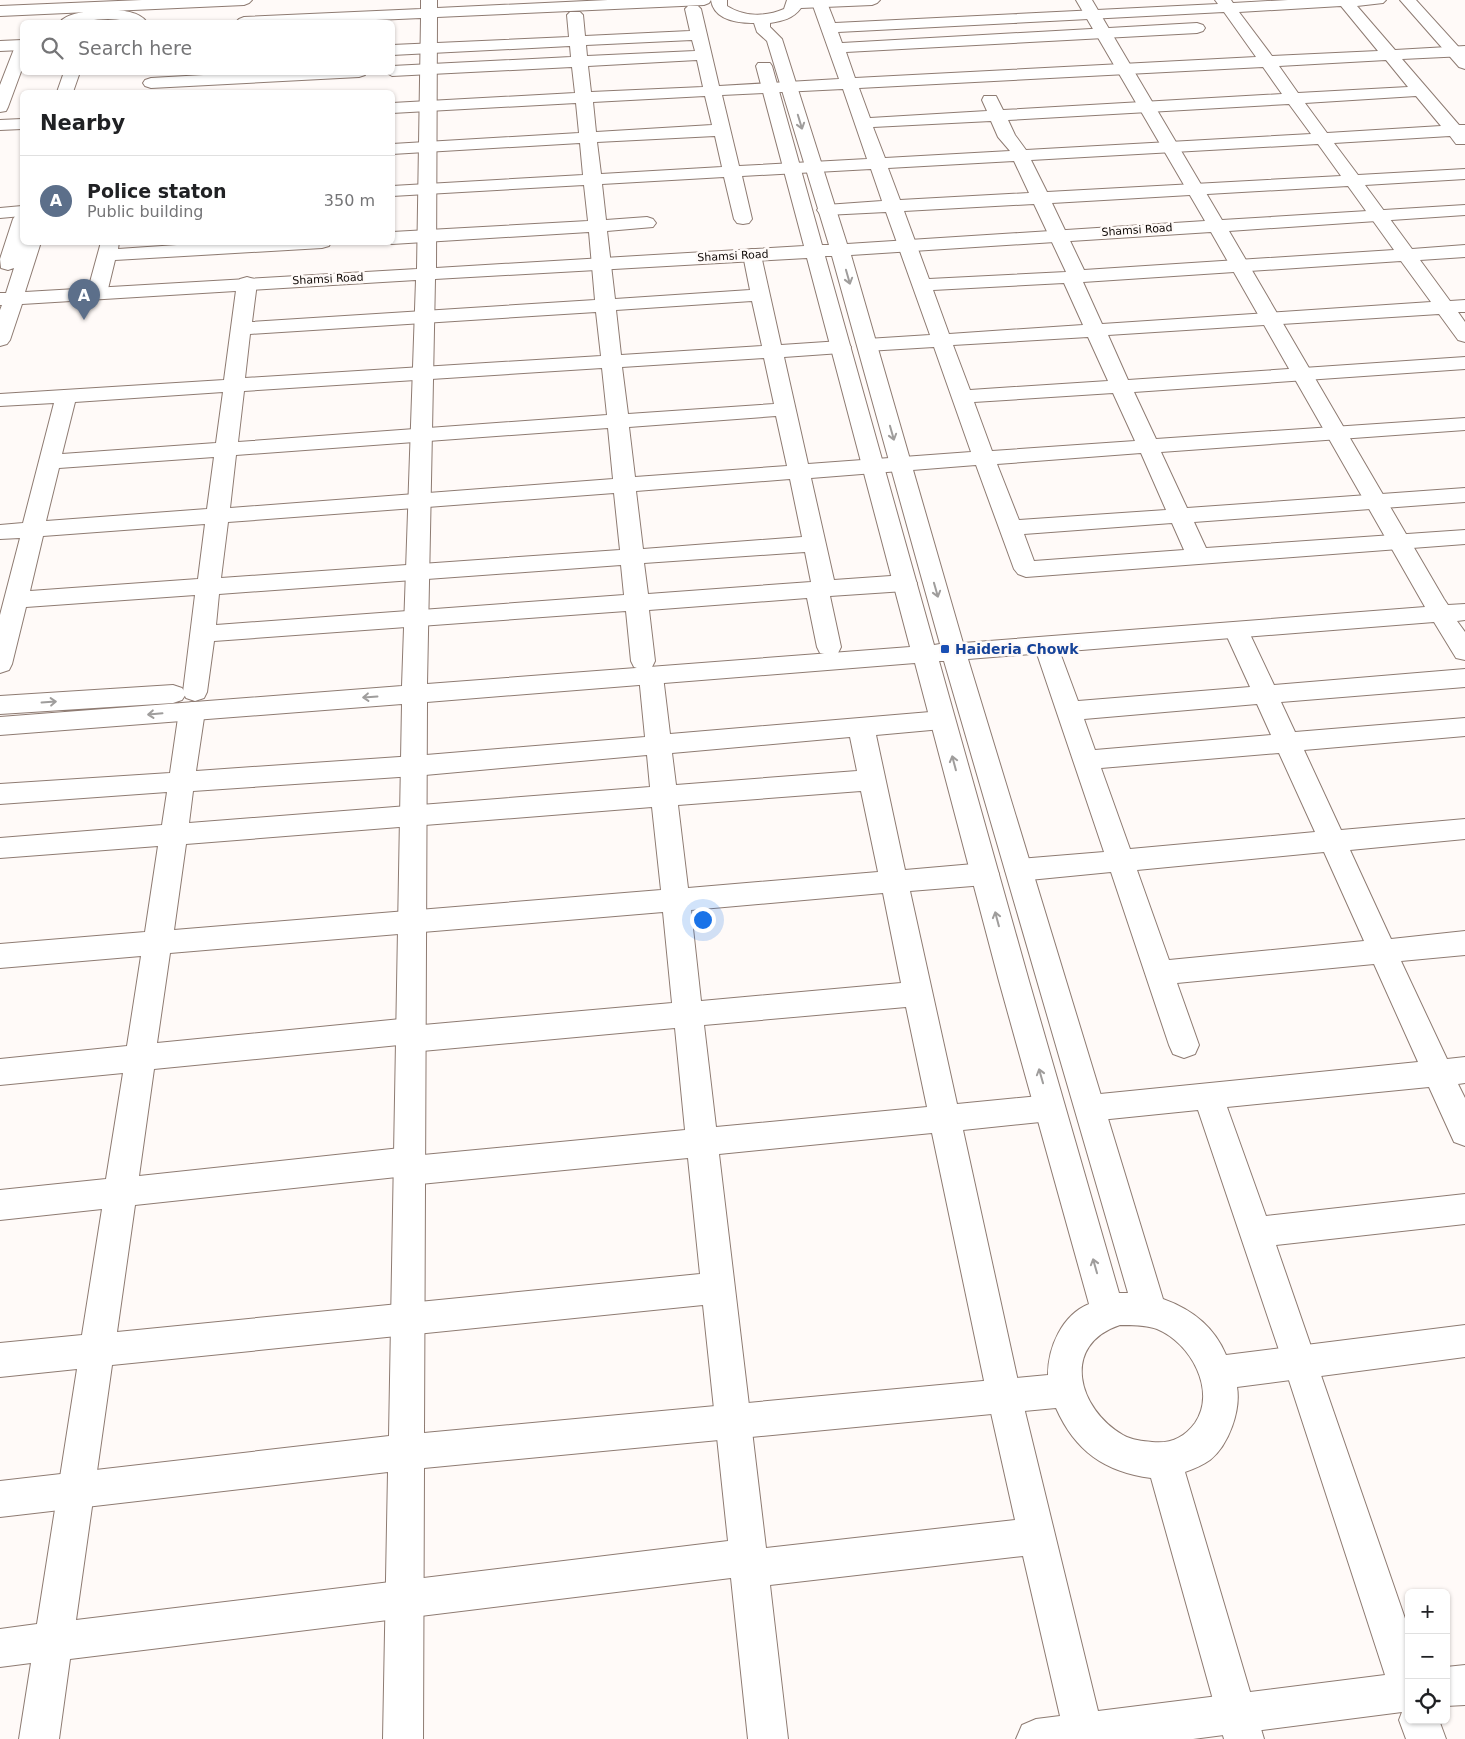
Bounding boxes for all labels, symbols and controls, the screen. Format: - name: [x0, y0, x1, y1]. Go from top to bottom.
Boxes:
- search box: [20, 20, 395, 75]
- icon: search: [38, 34, 66, 62]
- text: Search here: [78, 37, 192, 59]
- text: Nearby: [40, 111, 125, 135]
- one-way arrow: [795, 114, 805, 130]
- text: Police staton: [87, 180, 227, 202]
- text: A: [50, 191, 62, 210]
- text: 350 m: [324, 191, 375, 210]
- text: Public building: [87, 202, 204, 221]
- street label: Shamsi Road: [1101, 221, 1173, 239]
- street label: Shamsi Road: [697, 248, 769, 264]
- one-way arrow: [844, 269, 853, 285]
- street label: Shamsi Road: [292, 271, 364, 287]
- pin: A: [68, 279, 100, 320]
- one-way arrow: [888, 425, 898, 441]
- one-way arrow: [932, 581, 942, 597]
- place label: Haideria Chowk: [955, 641, 1079, 657]
- marker: Haideria Chowk: [939, 643, 951, 655]
- one-way arrow: [362, 693, 378, 702]
- one-way arrow: [40, 697, 56, 707]
- one-way arrow: [148, 709, 164, 719]
- one-way arrow: [949, 755, 958, 771]
- your location: [690, 907, 716, 933]
- one-way arrow: [992, 912, 1001, 928]
- one-way arrow: [1035, 1068, 1045, 1084]
- one-way arrow: [1089, 1258, 1099, 1274]
- map controls: [1405, 1589, 1450, 1724]
- button: +: [1405, 1589, 1450, 1634]
- button: −: [1405, 1634, 1450, 1679]
- button: locate: [1405, 1679, 1450, 1724]

